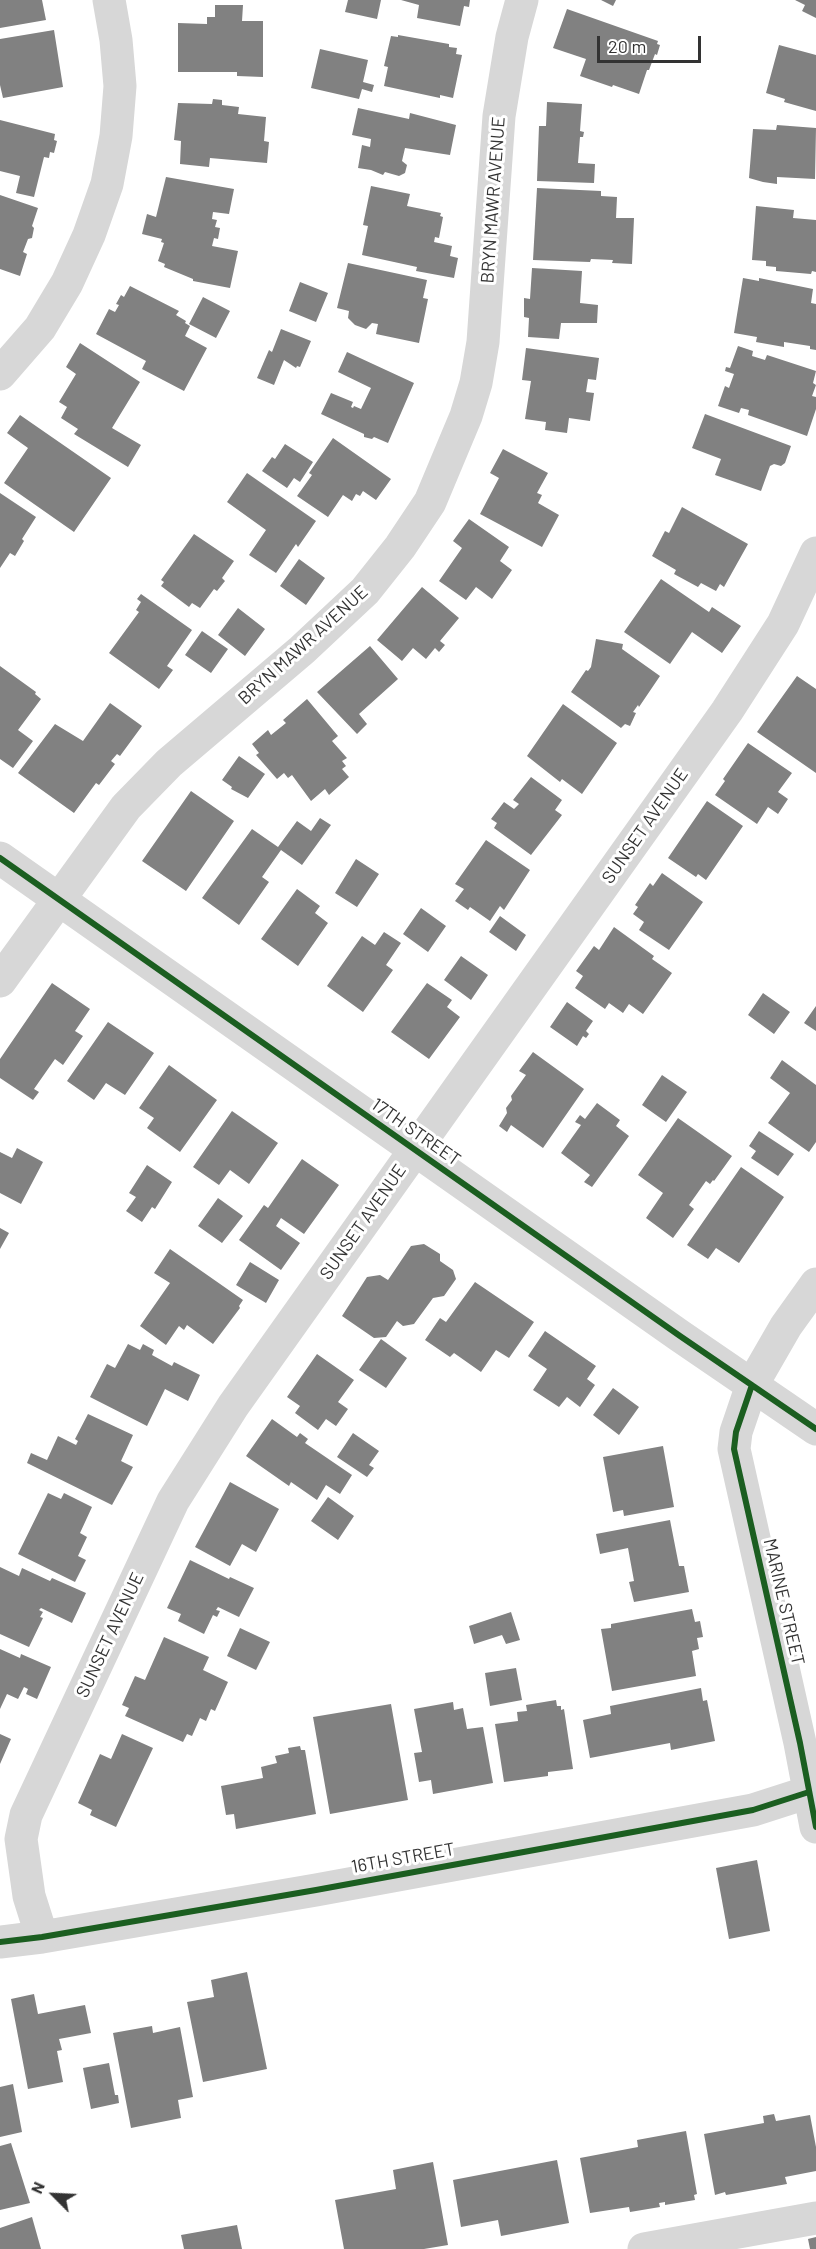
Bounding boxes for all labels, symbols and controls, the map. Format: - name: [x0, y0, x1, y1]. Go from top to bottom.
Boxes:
- scale bar: [600, 24, 704, 62]
- text: 20 m: [608, 35, 646, 57]
- street label: BRYN MAWR AVENUE: [476, 116, 510, 284]
- street label: BRYN MAWR AVENUE: [234, 581, 372, 709]
- street label: SUNSET AVENUE: [597, 764, 693, 888]
- street label: 17TH STREET: [367, 1093, 465, 1171]
- street label: SUNSET AVENUE: [315, 1160, 411, 1284]
- street label: MARINE STREET: [759, 1537, 809, 1667]
- street label: SUNSET AVENUE: [72, 1569, 148, 1701]
- street label: 16TH STREET: [350, 1838, 456, 1878]
- north arrow: [24, 2165, 84, 2225]
- text: N: [26, 2179, 48, 2196]

